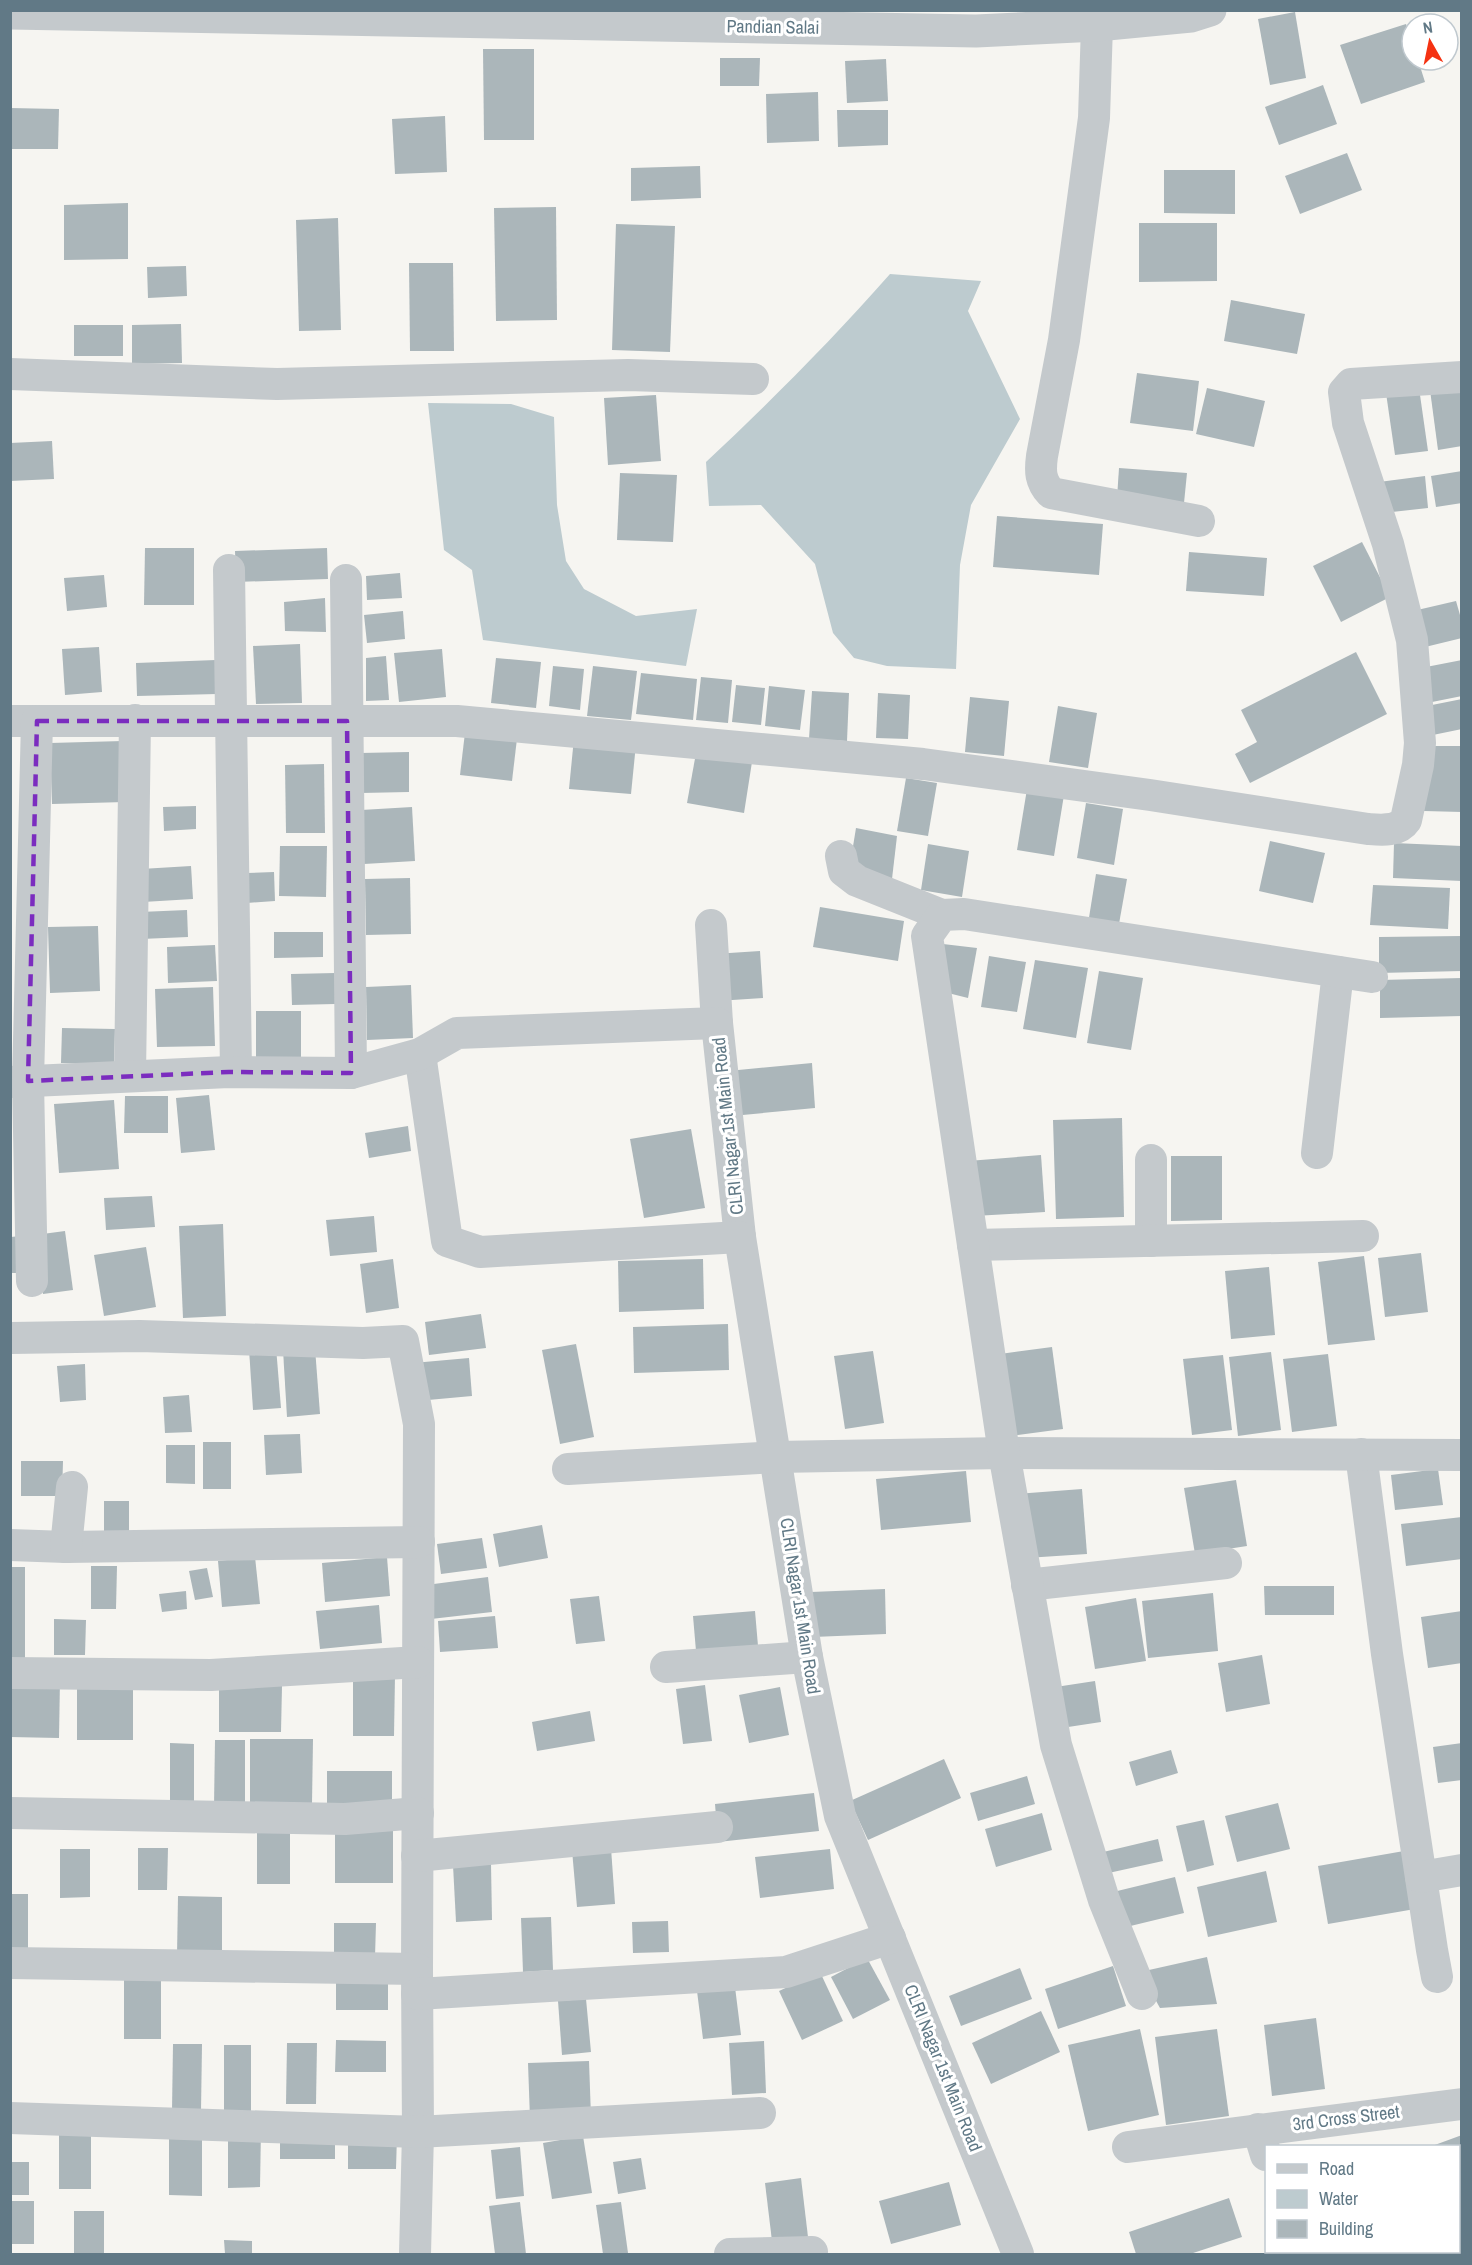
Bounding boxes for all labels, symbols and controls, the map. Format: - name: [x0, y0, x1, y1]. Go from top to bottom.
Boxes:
- north arrow: [1400, 12, 1460, 72]
- street label: Pandian Salai: [726, 13, 820, 40]
- text: N: [1421, 16, 1434, 39]
- street label: CLRI Nagar 1st Main Road: [706, 1036, 749, 1216]
- street label: CLRI Nagar 1st Main Road: [774, 1516, 827, 1696]
- street label: CLRI Nagar 1st Main Road: [899, 1981, 988, 2155]
- street label: 3rd Cross Street: [1291, 2099, 1401, 2136]
- legend: [1265, 2145, 1460, 2253]
- text: Road: [1319, 2156, 1354, 2181]
- text: Water: [1319, 2186, 1358, 2211]
- text: Building: [1319, 2216, 1374, 2241]

